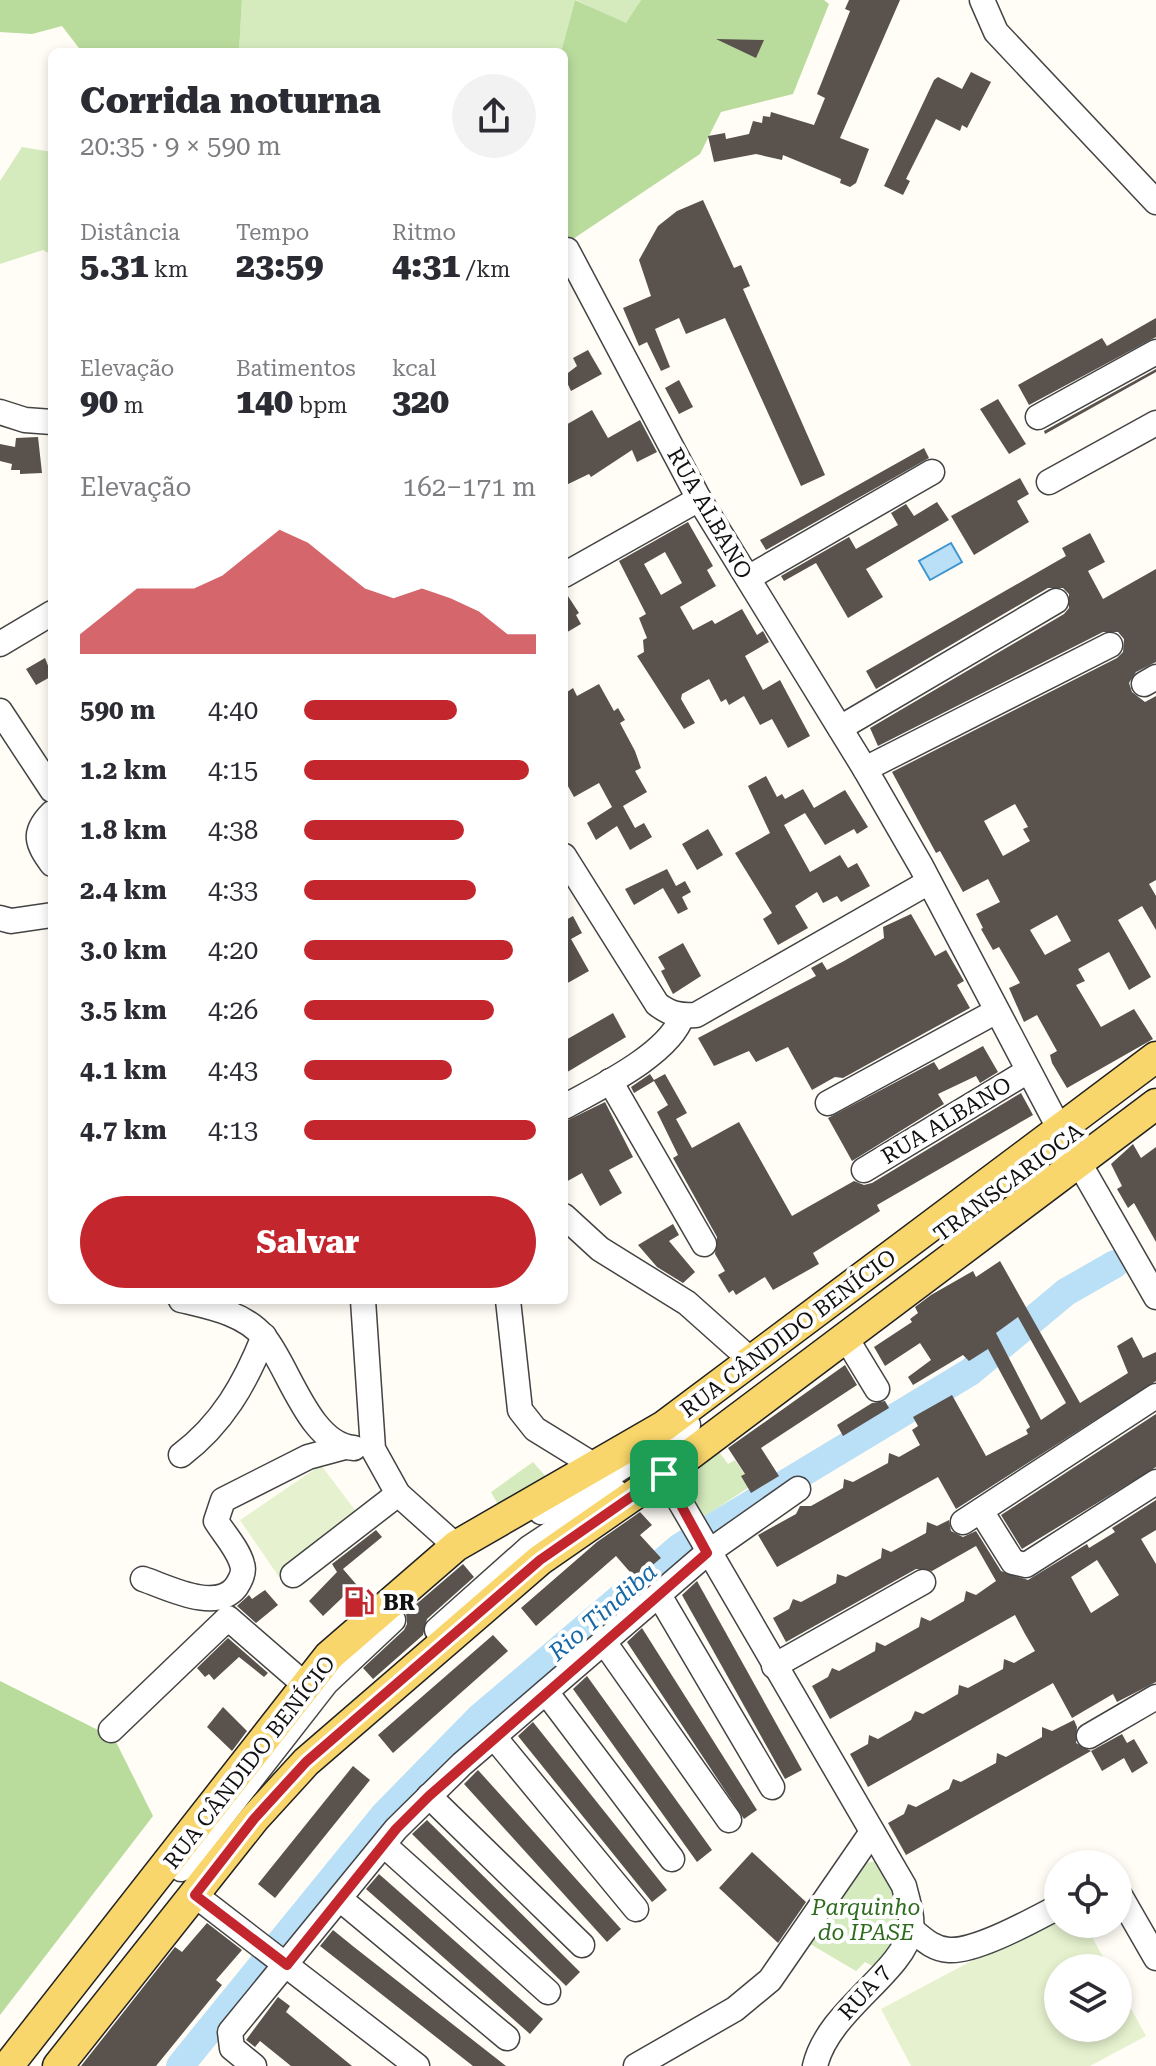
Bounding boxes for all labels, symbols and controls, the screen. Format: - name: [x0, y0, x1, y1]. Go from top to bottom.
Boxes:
- button: share: [452, 74, 536, 158]
- text: Corrida noturna: [80, 80, 381, 122]
- text: 20:35 · 9 × 590 m: [80, 131, 281, 161]
- text: Distância: [80, 220, 180, 245]
- text: Tempo: [236, 220, 309, 245]
- text: Ritmo: [392, 220, 456, 245]
- text: 5.31: [80, 245, 148, 285]
- text: 23:59: [236, 245, 323, 285]
- text: 4:31: [392, 245, 460, 285]
- text: km: [148, 257, 188, 282]
- text: /km: [460, 257, 510, 282]
- text: Elevação: [80, 356, 174, 381]
- text: Batimentos: [236, 356, 356, 381]
- text: kcal: [392, 356, 436, 381]
- text: 90: [80, 381, 118, 421]
- text: 140: [236, 381, 293, 421]
- text: 320: [392, 381, 449, 421]
- text: m: [118, 393, 144, 418]
- text: bpm: [293, 393, 347, 418]
- street label: RUA ALBANO: [662, 443, 757, 583]
- text: Elevação: [80, 472, 191, 502]
- text: 162–171 m: [403, 472, 536, 502]
- text: 590 m: [80, 695, 155, 725]
- text: 4:40: [208, 695, 258, 725]
- text: 1.2 km: [80, 755, 167, 785]
- text: 4:15: [208, 755, 258, 785]
- text: 1.8 km: [80, 815, 167, 845]
- text: 4:38: [208, 815, 258, 845]
- text: 2.4 km: [80, 875, 167, 905]
- text: 4:33: [208, 875, 258, 905]
- text: 3.0 km: [80, 935, 167, 965]
- text: 4:20: [208, 935, 258, 965]
- text: 3.5 km: [80, 995, 167, 1025]
- text: 4:26: [208, 995, 258, 1025]
- text: 4.1 km: [80, 1055, 167, 1085]
- text: 4:43: [208, 1055, 258, 1085]
- street label: RUA ALBANO: [877, 1072, 1016, 1169]
- text: 4.7 km: [80, 1115, 167, 1145]
- text: 4:13: [208, 1115, 258, 1145]
- street label: TRANSCARIOCA: [929, 1118, 1088, 1247]
- button: Salvar: [80, 1196, 536, 1288]
- street label: RUA CÂNDIDO BENÍCIO: [675, 1244, 901, 1422]
- pin: [630, 1440, 698, 1508]
- icon: arrive: [642, 1452, 686, 1496]
- water label: Rio Tindiba: [543, 1558, 663, 1667]
- fuel station icon: BR: [342, 1585, 376, 1619]
- place label: BR: [383, 1590, 415, 1615]
- street label: RUA CÂNDIDO BENÍCIO: [158, 1650, 340, 1874]
- map controls: [1044, 1850, 1132, 2042]
- button: locate: [1044, 1850, 1132, 1938]
- park label: Parquinho do IPASE: [811, 1895, 920, 1945]
- button: layers: [1044, 1954, 1132, 2042]
- street label: RUA 7: [833, 1960, 895, 2025]

